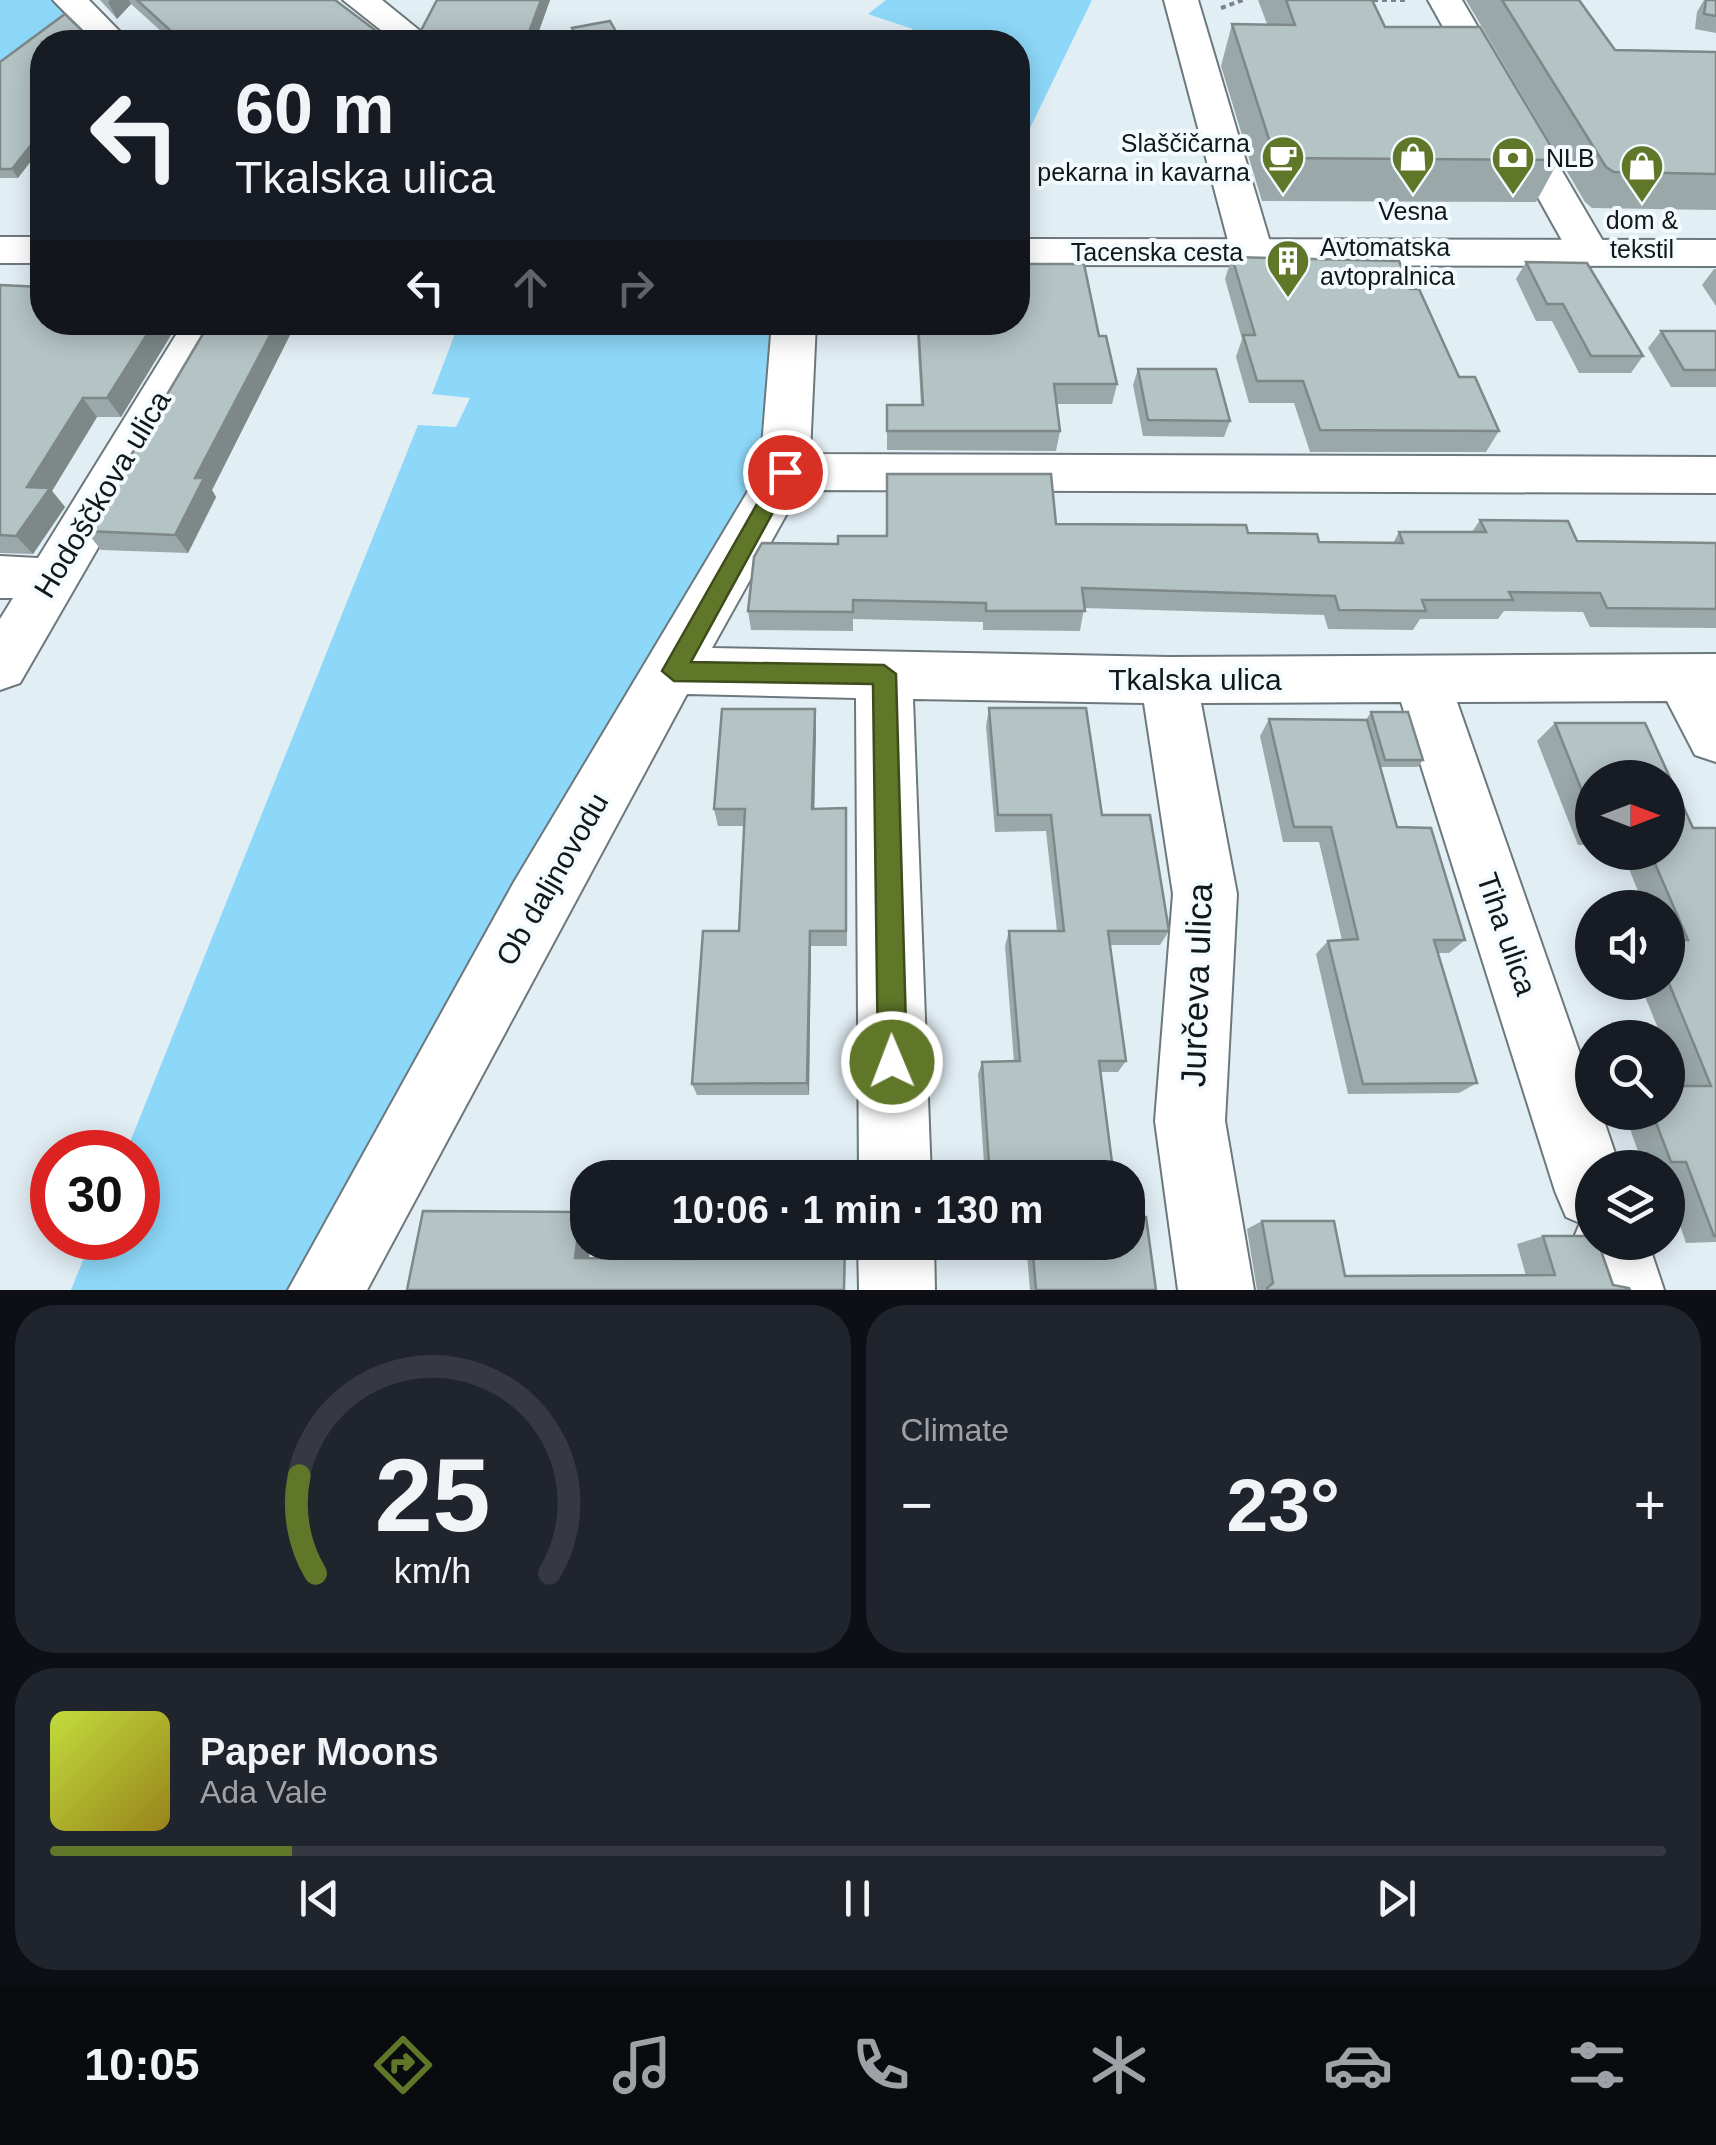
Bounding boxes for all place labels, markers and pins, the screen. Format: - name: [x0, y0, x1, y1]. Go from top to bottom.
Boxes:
- place label: Slaščičarna pekarna in kavarna: [1037, 129, 1250, 186]
- cafe icon: Slaščičarna pekarna in kavarna: [1260, 134, 1306, 195]
- shop icon: Vesna: [1390, 134, 1436, 195]
- bank icon: NLB: [1490, 135, 1536, 196]
- shop icon: dom & tekstil: [1619, 143, 1665, 204]
- place label: NLB: [1546, 144, 1595, 172]
- place label: Vesna: [1378, 197, 1448, 225]
- place label: dom & tekstil: [1606, 206, 1678, 263]
- place label: Avtomatska avtopralnica: [1320, 233, 1455, 290]
- building icon: Avtomatska avtopralnica: [1265, 238, 1311, 299]
- pin: [743, 430, 828, 515]

